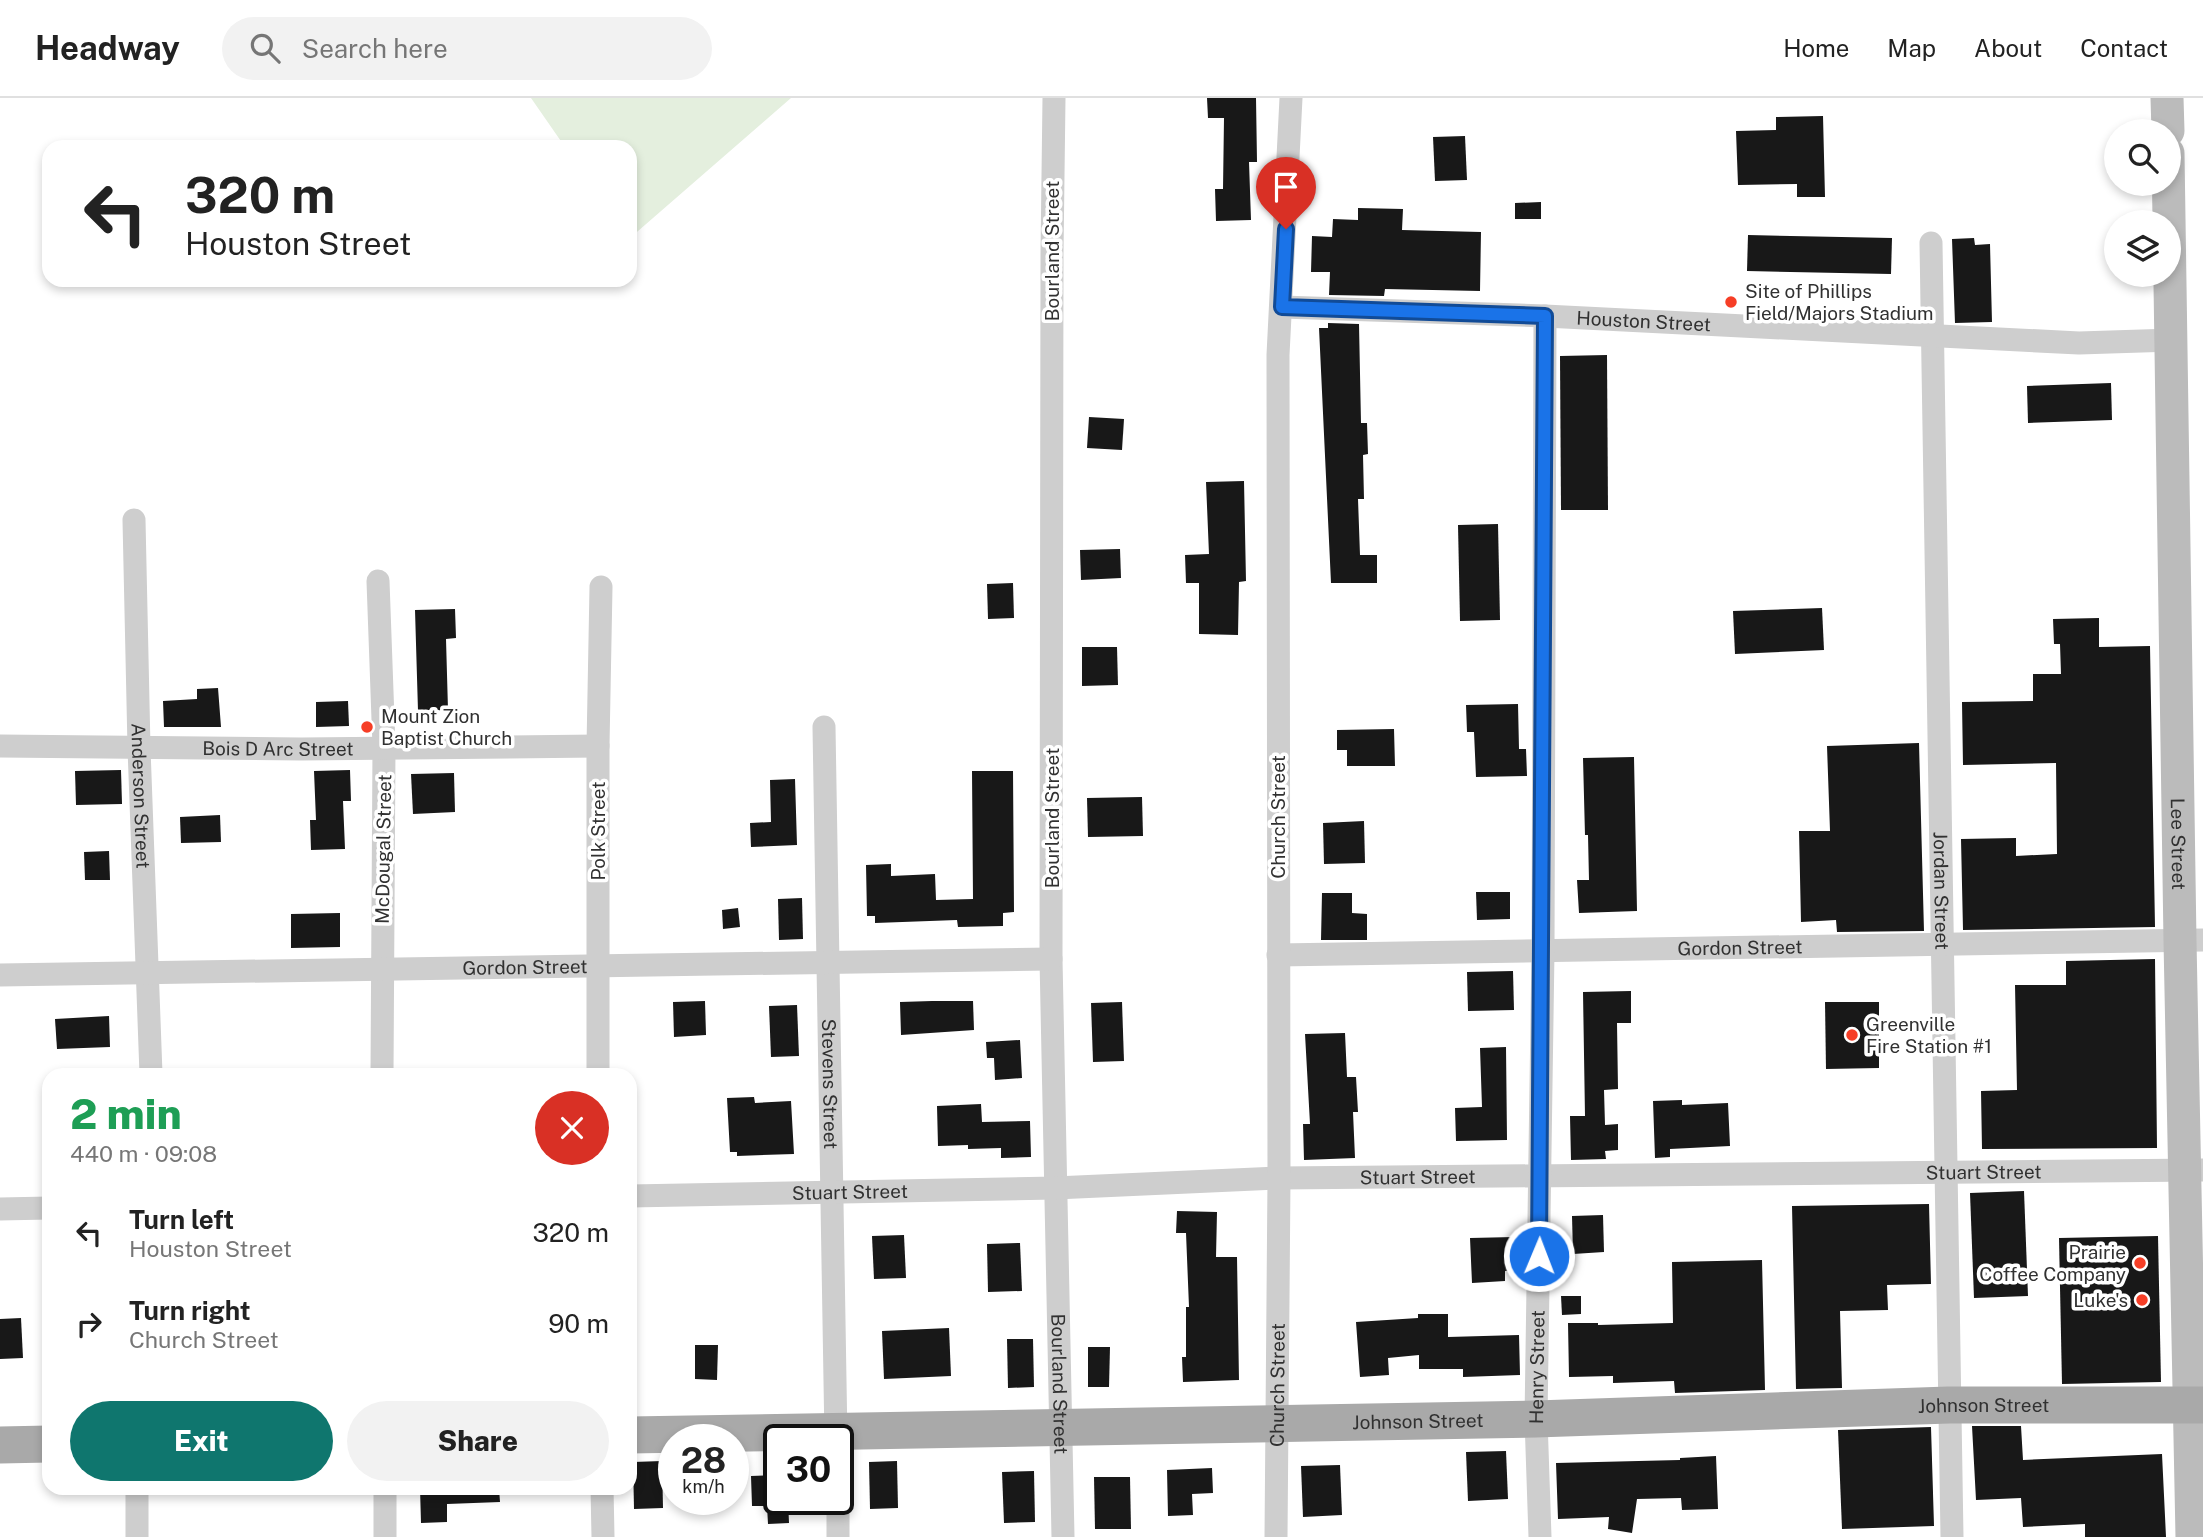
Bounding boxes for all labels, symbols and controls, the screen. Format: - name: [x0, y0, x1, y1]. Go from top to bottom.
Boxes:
- search box: [222, 17, 712, 80]
- text: Headway: [35, 29, 180, 67]
- icon: search: [246, 29, 284, 67]
- text: Search here: [302, 33, 448, 64]
- text: Home: [1783, 34, 1849, 62]
- text: Map: [1887, 34, 1936, 62]
- text: About: [1974, 34, 2042, 62]
- text: Contact: [2080, 34, 2168, 62]
- map controls: [2104, 119, 2181, 287]
- button: search: [2104, 119, 2181, 196]
- pin: [1256, 157, 1316, 229]
- text: 320 m: [185, 166, 335, 224]
- icon: left: [70, 168, 161, 259]
- icon: arrive: [1267, 168, 1305, 206]
- street label: Bourland Street: [1041, 181, 1063, 321]
- button: layers: [2104, 210, 2181, 287]
- text: Houston Street: [185, 225, 412, 262]
- place label: Site of Phillips Field/Majors Stadium: [1745, 280, 1934, 324]
- marker: Site of Phillips Field/Majors Stadium: [1723, 294, 1739, 310]
- street label: Houston Street: [1576, 307, 1712, 335]
- place label: Mount Zion Baptist Church: [381, 705, 512, 749]
- marker: Mount Zion Baptist Church: [359, 719, 375, 735]
- street label: Anderson Street: [127, 723, 154, 869]
- street label: Bois D Arc Street: [202, 737, 354, 760]
- street label: Bourland Street: [1041, 748, 1063, 888]
- street label: Church Street: [1267, 755, 1289, 879]
- street label: McDougal Street: [371, 774, 395, 924]
- street label: Polk Street: [587, 781, 609, 881]
- street label: Lee Street: [2167, 798, 2190, 890]
- street label: Jordan Street: [1930, 832, 1953, 950]
- street label: Gordon Street: [1677, 935, 1803, 960]
- street label: Gordon Street: [462, 955, 588, 979]
- place label: Greenville Fire Station #1: [1866, 1013, 1992, 1057]
- street label: Stevens Street: [818, 1018, 842, 1150]
- marker: Greenville Fire Station #1: [1844, 1027, 1860, 1043]
- text: 2 min: [70, 1089, 182, 1138]
- button: close: [535, 1091, 609, 1165]
- text: 440 m · 09:08: [70, 1140, 217, 1167]
- street label: Stuart Street: [1926, 1160, 2042, 1183]
- street label: Stuart Street: [1360, 1165, 1476, 1188]
- street label: Stuart Street: [792, 1180, 908, 1204]
- text: Turn left: [129, 1204, 234, 1235]
- icon: left: [70, 1214, 108, 1252]
- text: 320 m: [532, 1217, 609, 1248]
- position arrow: [1502, 1219, 1576, 1293]
- text: Houston Street: [129, 1235, 292, 1262]
- place label: Prairie Coffee Company: [1979, 1241, 2126, 1285]
- marker: Prairie Coffee Company: [2132, 1255, 2148, 1271]
- place label: Luke's: [2073, 1289, 2128, 1311]
- marker: Luke's: [2134, 1292, 2150, 1308]
- text: Turn right: [129, 1295, 251, 1326]
- icon: right: [70, 1305, 108, 1343]
- text: 90 m: [548, 1308, 609, 1339]
- street label: Henry Street: [1525, 1310, 1549, 1424]
- street label: Bourland Street: [1047, 1313, 1072, 1455]
- street label: Church Street: [1266, 1323, 1289, 1447]
- text: Church Street: [129, 1326, 279, 1353]
- street label: Johnson Street: [1918, 1394, 2049, 1417]
- button: Exit: [70, 1401, 333, 1481]
- button: Share: [347, 1401, 609, 1481]
- street label: Johnson Street: [1352, 1409, 1484, 1433]
- speed limit sign: 30: [763, 1424, 854, 1515]
- text: 28: [681, 1440, 726, 1481]
- text: km/h: [682, 1476, 725, 1497]

